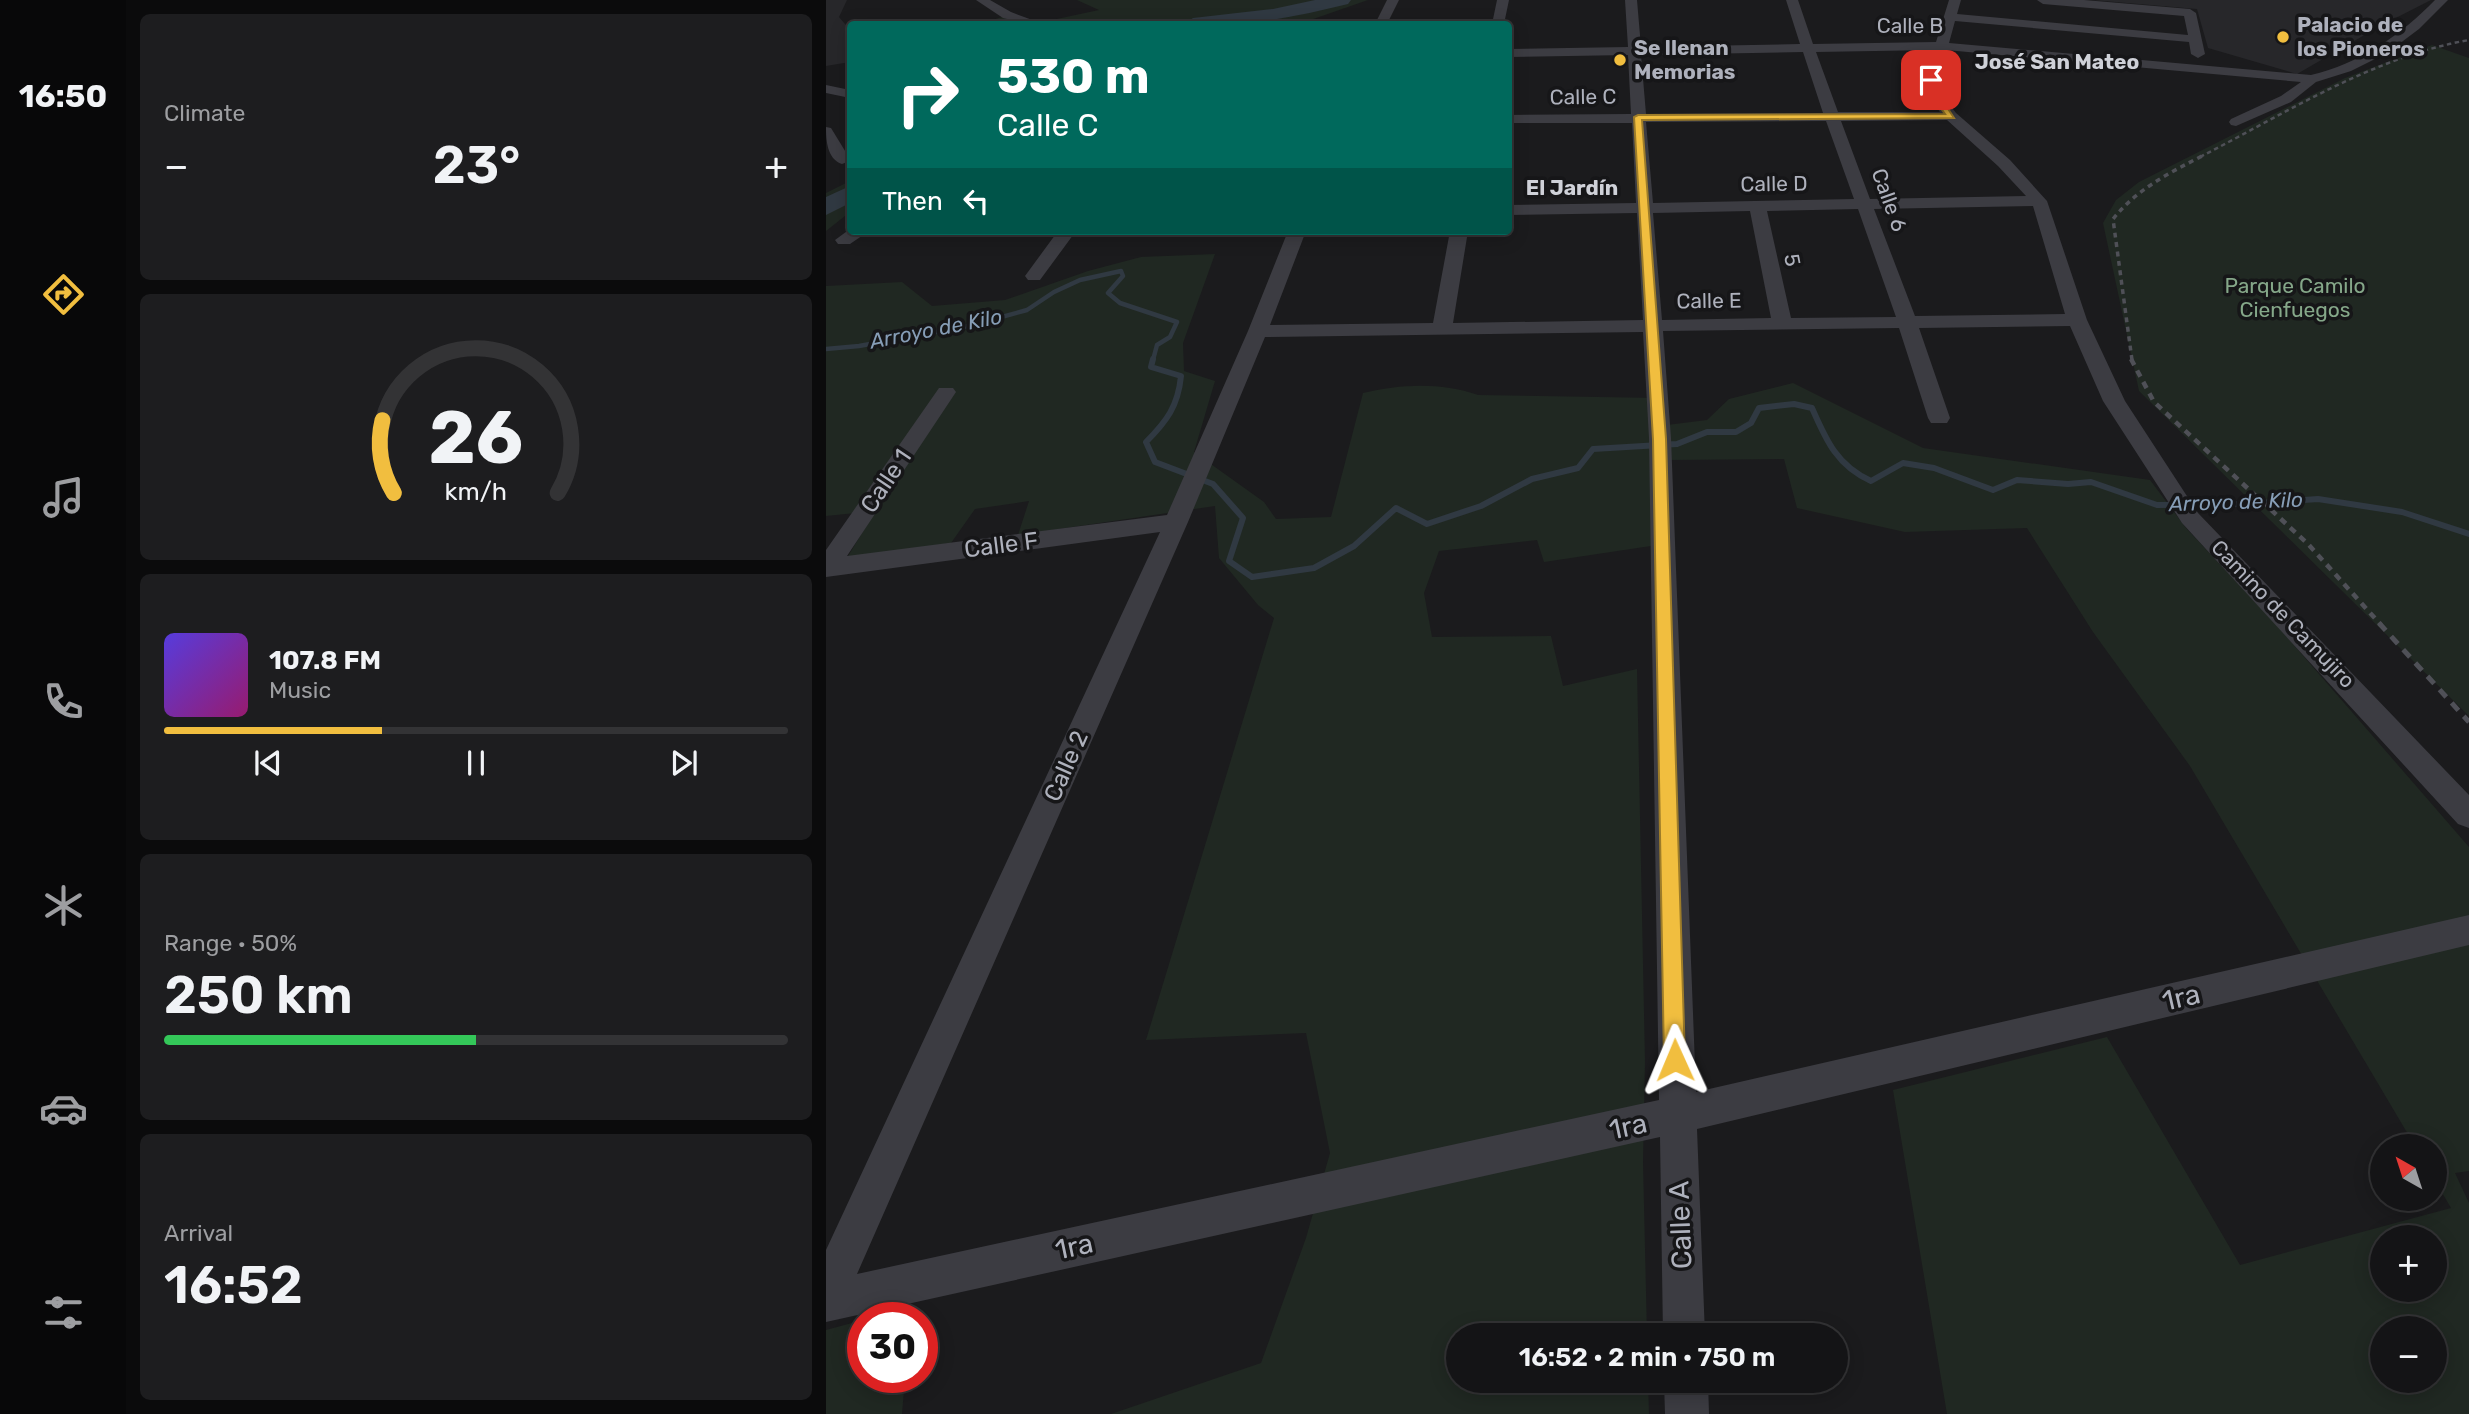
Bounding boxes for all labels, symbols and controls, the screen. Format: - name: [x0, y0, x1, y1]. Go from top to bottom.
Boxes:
- place label: Palacio de los Pioneros: [2297, 12, 2425, 61]
- street label: Calle B: [1877, 13, 1943, 38]
- marker: Palacio de los Pioneros: [2275, 29, 2291, 45]
- place label: Se llenan Memorias: [1634, 35, 1735, 84]
- text: 530 m: [997, 47, 1150, 105]
- icon: right: [882, 49, 973, 140]
- district label: José San Mateo: [1975, 49, 2139, 74]
- pin: [1901, 50, 1961, 110]
- marker: Se llenan Memorias: [1612, 52, 1628, 68]
- icon: arrive: [1912, 61, 1950, 99]
- text: 16:50: [19, 77, 107, 115]
- street label: Calle C: [1549, 83, 1617, 110]
- text: Climate: [164, 99, 245, 127]
- text: Calle C: [997, 106, 1099, 144]
- text: 23°: [433, 134, 520, 196]
- text: −: [164, 143, 189, 189]
- text: +: [764, 143, 788, 189]
- street label: Calle 6: [1867, 165, 1912, 235]
- street label: Calle D: [1740, 170, 1808, 197]
- district label: El Jardín: [1526, 175, 1618, 200]
- icon: left: [957, 182, 995, 220]
- text: Then: [882, 186, 943, 217]
- street label: 5: [1779, 251, 1806, 268]
- icon: directions: [39, 270, 88, 319]
- park label: Parque Camilo Cienfuegos: [2224, 273, 2366, 322]
- street label: Calle E: [1676, 287, 1742, 314]
- water label: Arroyo de Kilo: [867, 303, 1004, 354]
- text: 26: [429, 395, 523, 481]
- street label: Calle 1: [855, 444, 917, 518]
- icon: music: [39, 473, 88, 522]
- text: km/h: [445, 477, 507, 506]
- water label: Arroyo de Kilo: [2168, 487, 2303, 516]
- street label: Calle F: [962, 527, 1040, 563]
- street label: Camino de Camujiro: [2206, 535, 2360, 693]
- text: 107.8 FM: [269, 645, 381, 676]
- text: Music: [269, 676, 331, 704]
- icon: phone: [39, 677, 88, 726]
- street label: Calle 2: [1038, 726, 1094, 806]
- icon: previous: [249, 744, 287, 782]
- icon: pause: [457, 744, 495, 782]
- icon: next: [665, 744, 703, 782]
- icon: climate: [39, 881, 88, 930]
- text: Range · 50%: [164, 929, 297, 957]
- text: 250 km: [164, 964, 353, 1026]
- street label: 1ra: [2159, 977, 2203, 1018]
- position arrow: [1638, 1023, 1712, 1097]
- icon: car: [39, 1084, 88, 1133]
- street label: 1ra: [1606, 1106, 1650, 1147]
- north arrow: [2370, 1134, 2446, 1211]
- map controls: [2370, 1134, 2447, 1393]
- street label: Calle A: [1662, 1180, 1699, 1270]
- text: Arrival: [164, 1219, 233, 1247]
- button: +: [2370, 1225, 2447, 1302]
- street label: 1ra: [1052, 1226, 1096, 1267]
- text: 16:52: [164, 1254, 303, 1316]
- icon: filters: [39, 1288, 88, 1337]
- speed limit sign: 30: [847, 1302, 938, 1393]
- button: −: [2370, 1316, 2447, 1393]
- text: 16:52 · 2 min · 750 m: [1519, 1342, 1775, 1373]

